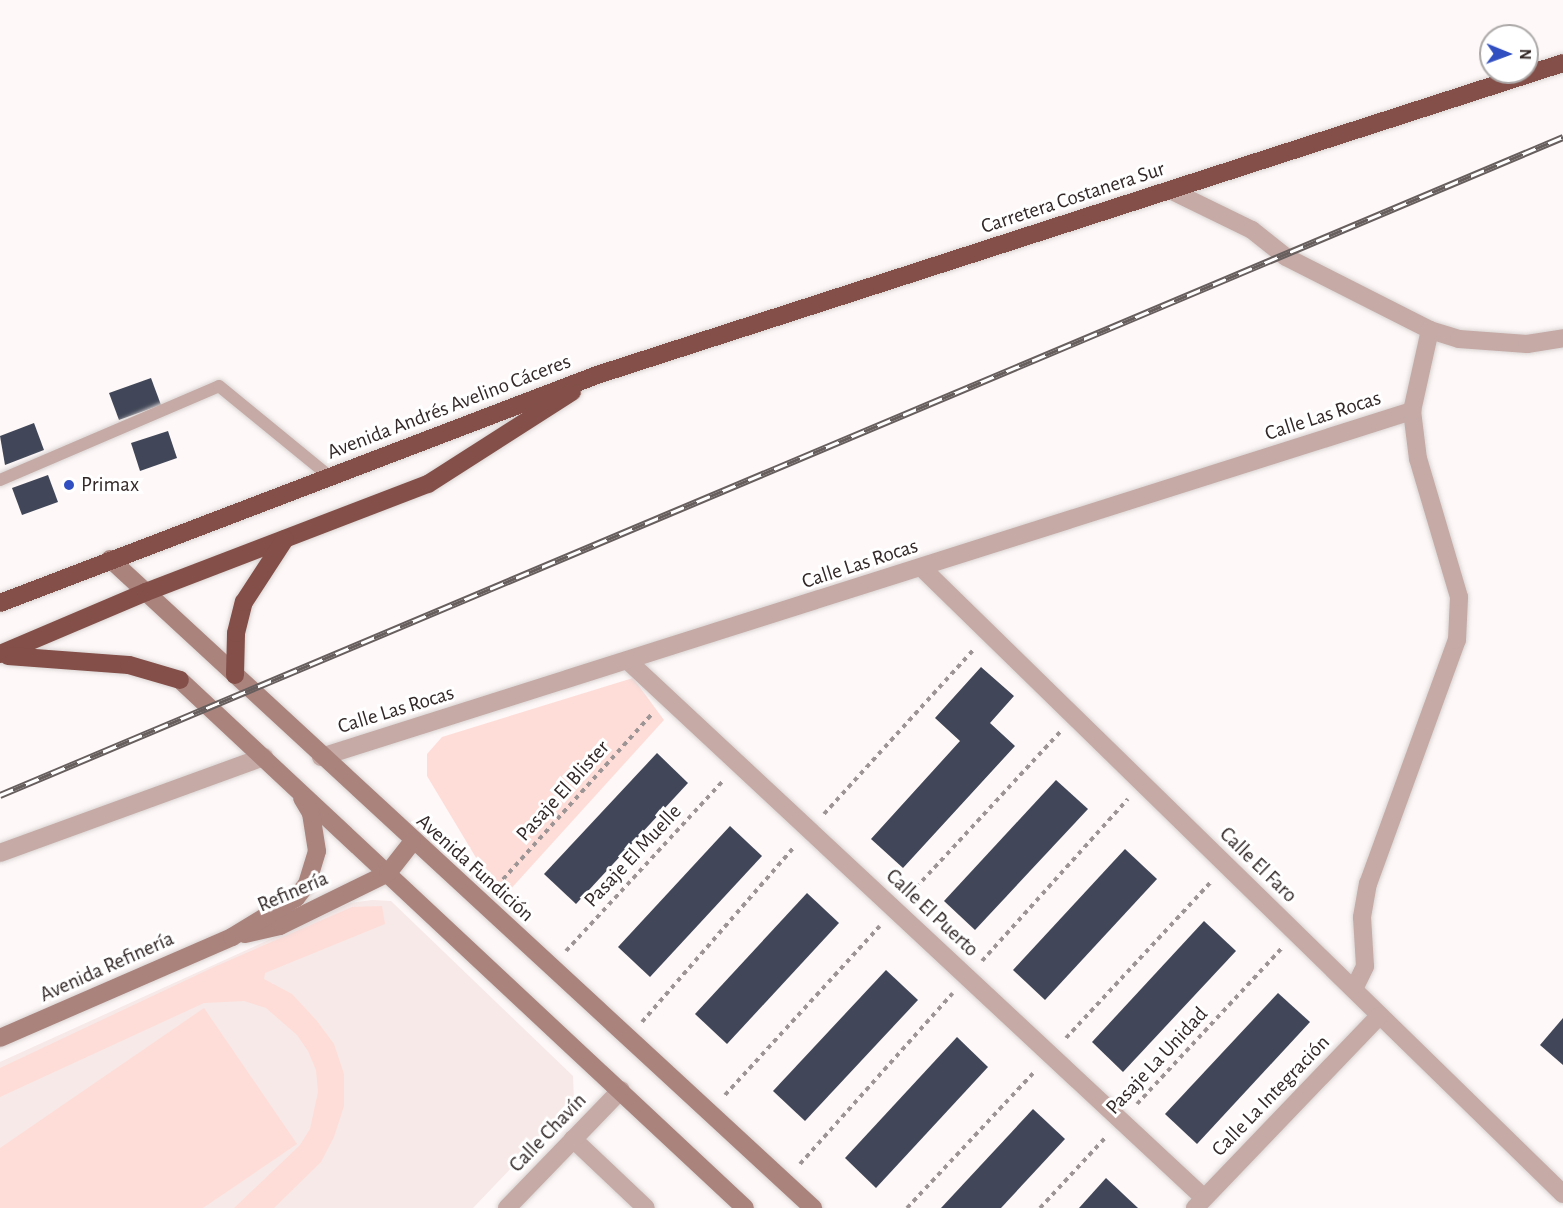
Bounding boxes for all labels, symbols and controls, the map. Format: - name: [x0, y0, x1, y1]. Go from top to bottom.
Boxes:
- north arrow: [1479, 24, 1539, 84]
- text: N: [1517, 49, 1533, 60]
- street label: Carretera Costanera Sur: [978, 156, 1168, 240]
- street label: Avenida Andrés Avelino Cáceres: [324, 349, 574, 465]
- street label: Calle Las Rocas: [1262, 385, 1384, 447]
- place label: Primax: [81, 472, 139, 498]
- marker: Primax: [62, 478, 76, 492]
- street label: Calle Las Rocas: [799, 533, 921, 595]
- street label: Calle Las Rocas: [335, 680, 457, 740]
- street label: Pasaje El Blister: [511, 735, 615, 847]
- street label: Pasaje El Muelle: [579, 799, 687, 913]
- street label: Avenida Fundición: [411, 809, 539, 927]
- street label: Calle El Faro: [1214, 822, 1302, 908]
- street label: Calle El Puerto: [880, 864, 984, 962]
- street label: Refinería: [254, 866, 332, 918]
- street label: Avenida Refinería: [36, 926, 178, 1008]
- street label: Pasaje La Unidad: [1101, 1002, 1213, 1120]
- street label: Calle La Integración: [1207, 1030, 1335, 1162]
- street label: Calle Chavín: [504, 1088, 592, 1178]

